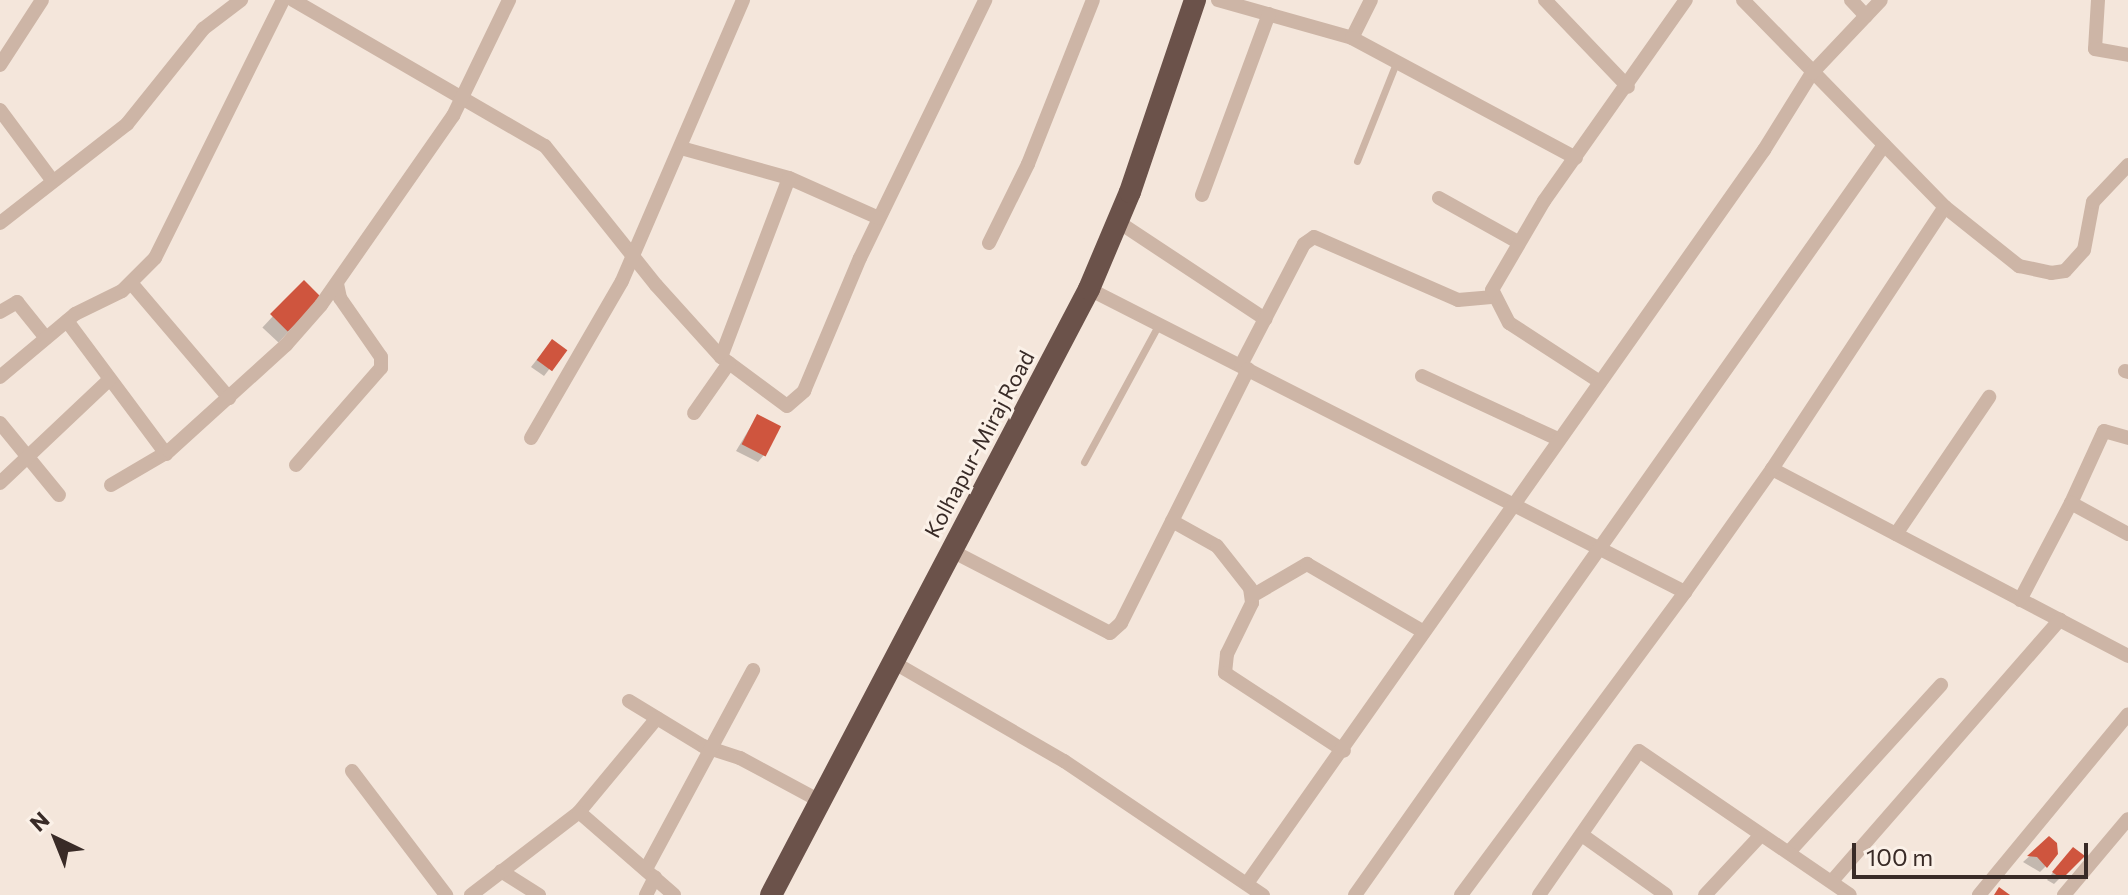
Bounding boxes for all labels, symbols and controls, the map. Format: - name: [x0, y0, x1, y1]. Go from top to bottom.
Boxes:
- street label: Kolhapur-Miraj Road: [918, 346, 1040, 542]
- north arrow: [16, 799, 96, 879]
- text: N: [24, 806, 55, 837]
- scale bar: [1856, 827, 2092, 877]
- text: 100 m: [1866, 842, 1933, 871]

